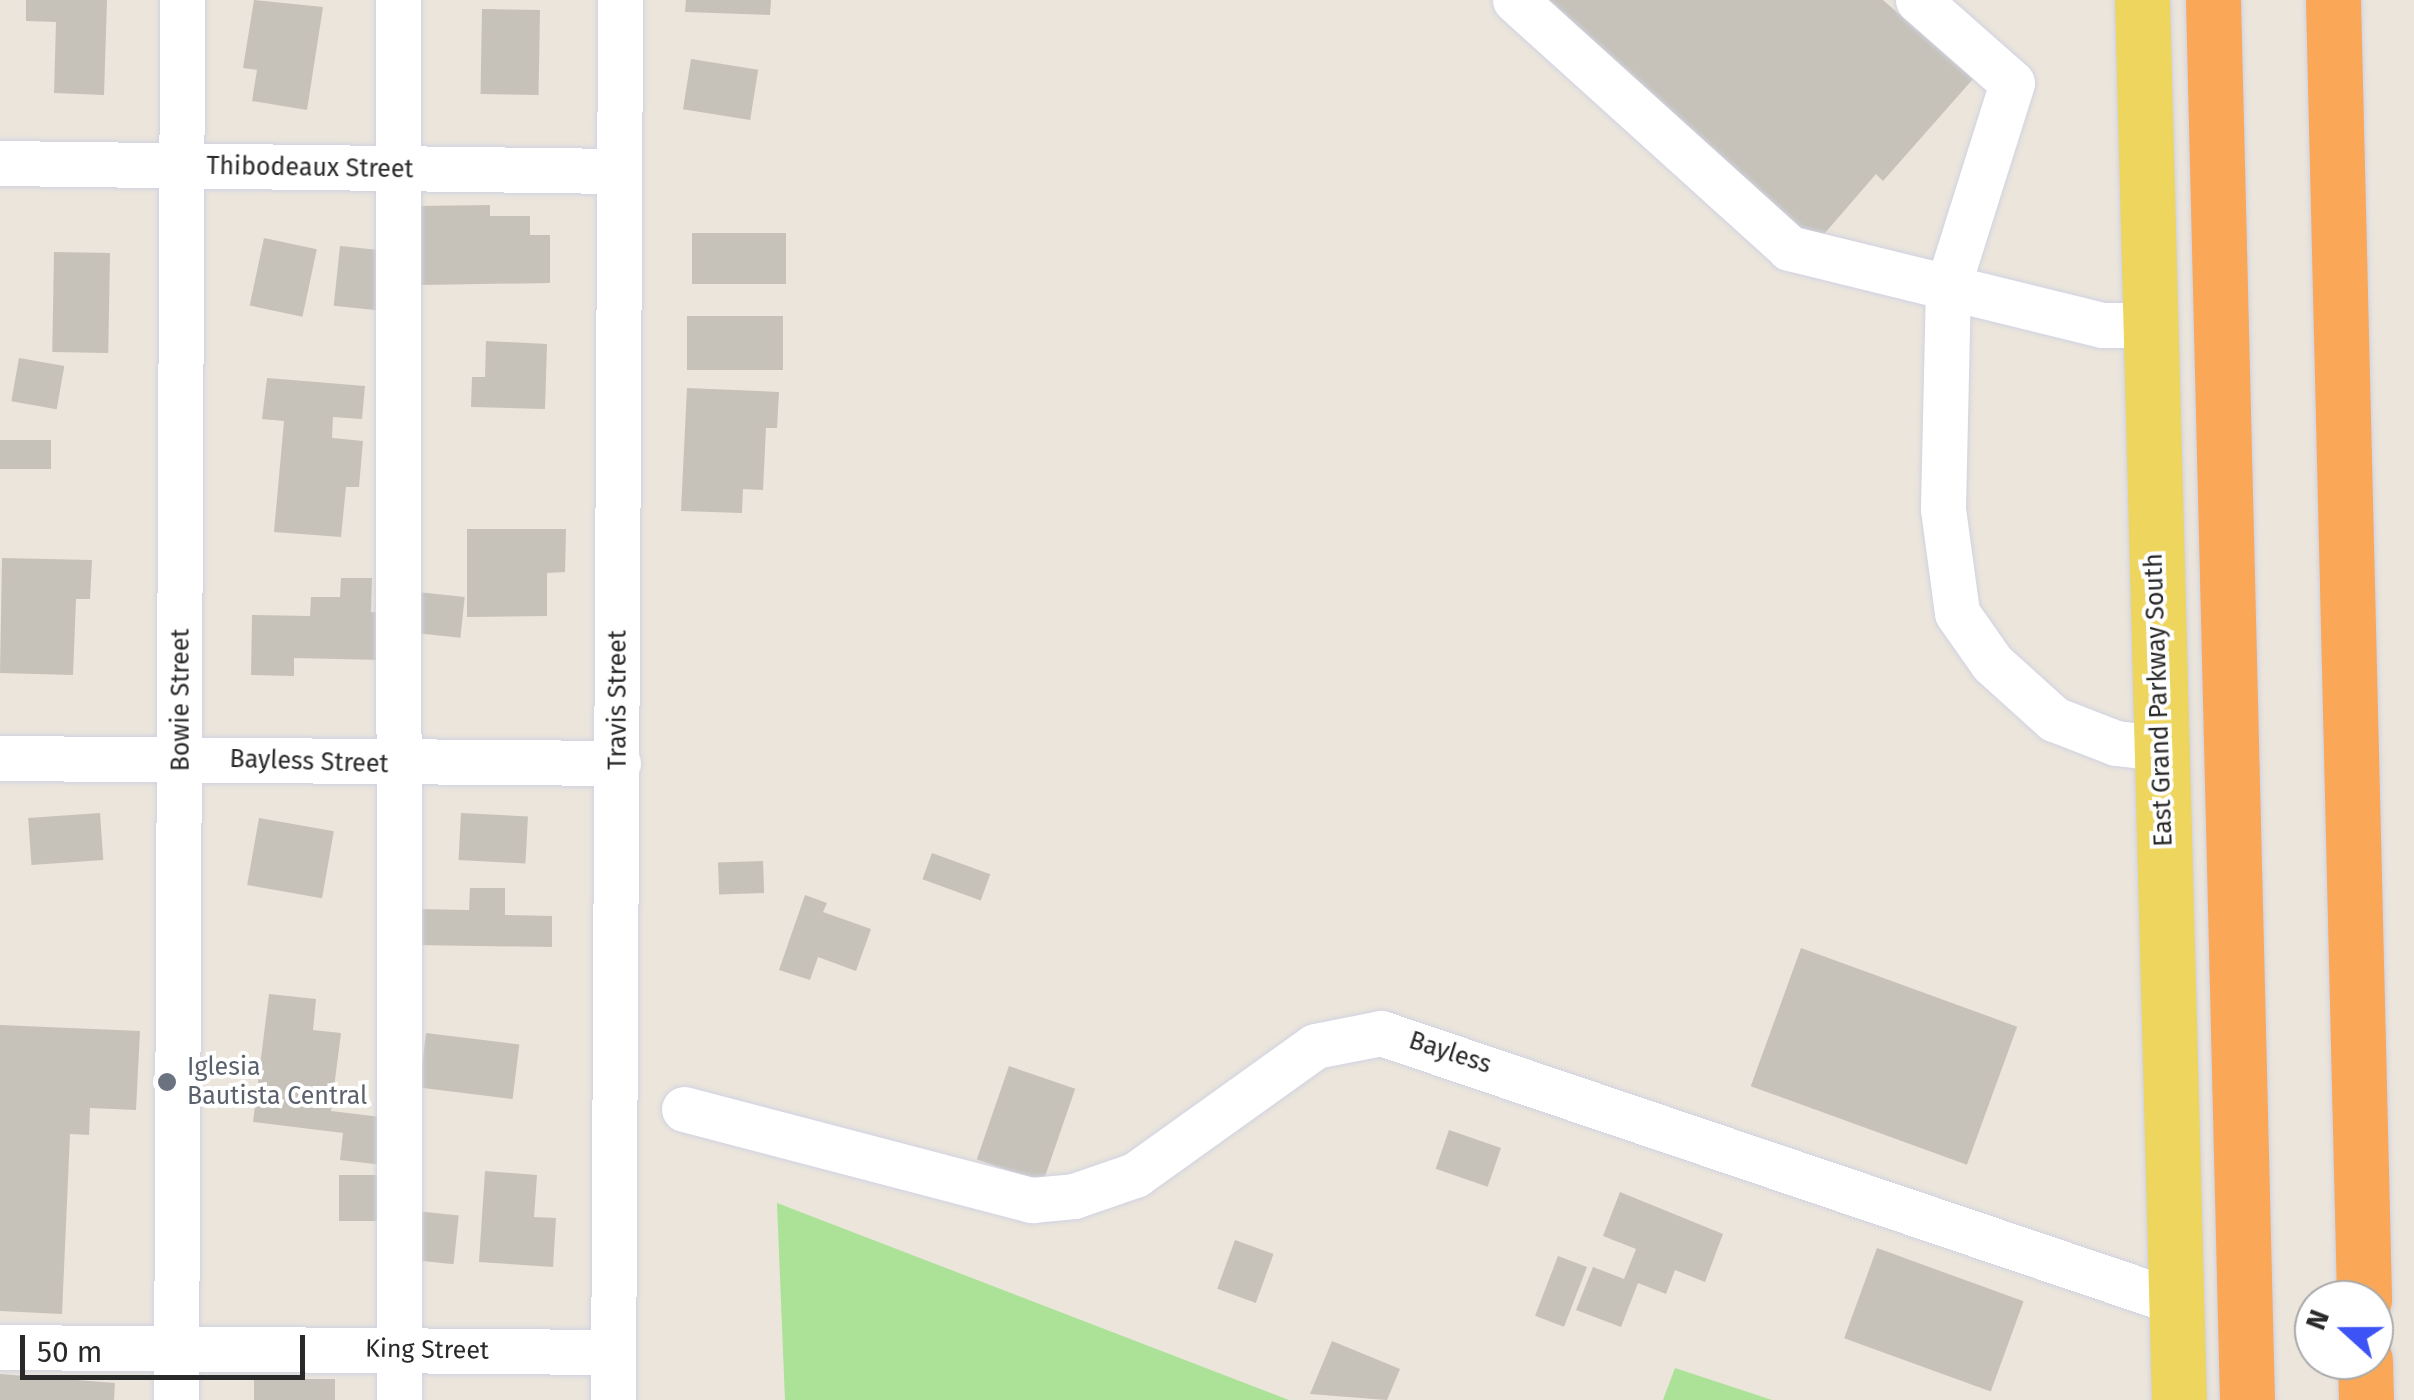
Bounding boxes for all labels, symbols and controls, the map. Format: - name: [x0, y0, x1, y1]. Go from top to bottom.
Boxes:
- street label: Thibodeaux Street: [206, 151, 414, 185]
- street label: East Grand Parkway South: [2139, 553, 2179, 847]
- street label: Bowie Street: [166, 629, 196, 771]
- street label: Travis Street: [603, 630, 633, 770]
- street label: Bayless Street: [229, 744, 389, 780]
- street label: Bayless: [1405, 1026, 1495, 1080]
- place label: Iglesia Bautista Central: [187, 1053, 367, 1112]
- marker: Iglesia Bautista Central: [156, 1071, 178, 1093]
- north arrow: [2294, 1280, 2394, 1380]
- text: N: [2299, 1305, 2336, 1334]
- scale bar: [25, 1315, 310, 1377]
- text: 50 m: [37, 1334, 102, 1370]
- street label: King Street: [365, 1334, 489, 1366]

